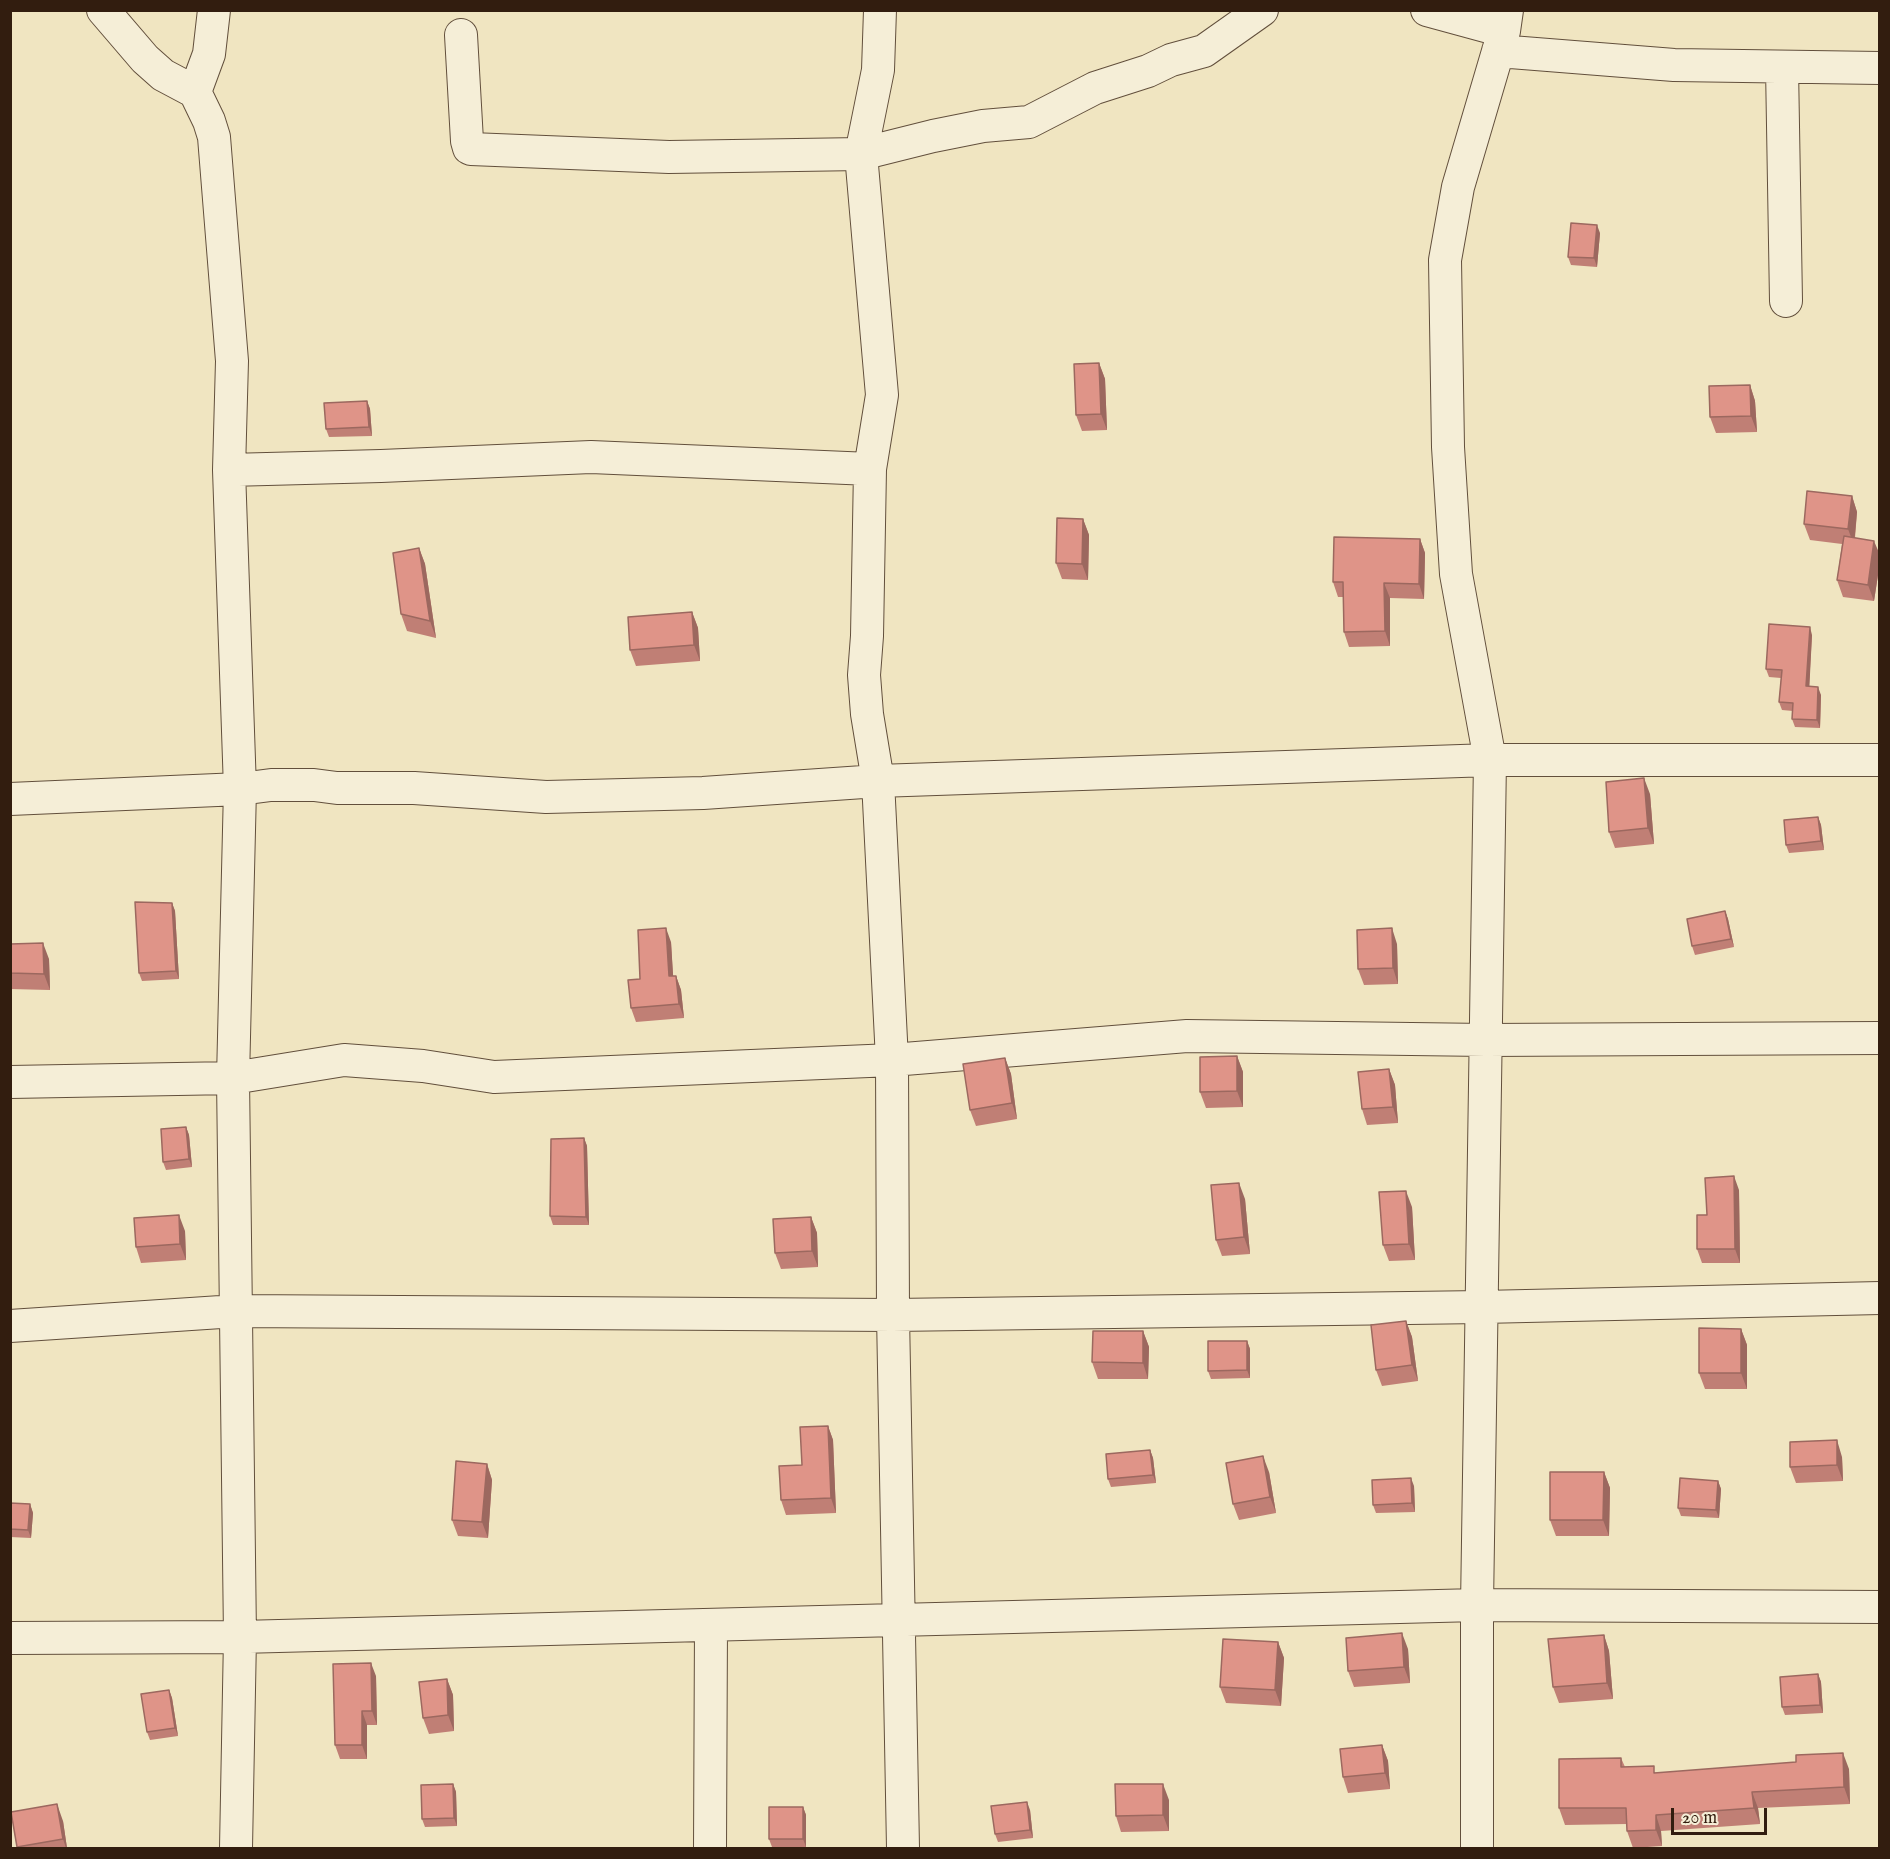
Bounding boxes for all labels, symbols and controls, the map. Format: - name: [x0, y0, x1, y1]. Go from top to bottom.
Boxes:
- scale bar: [1674, 1796, 1770, 1834]
- text: 20 m: [1682, 1807, 1717, 1830]

